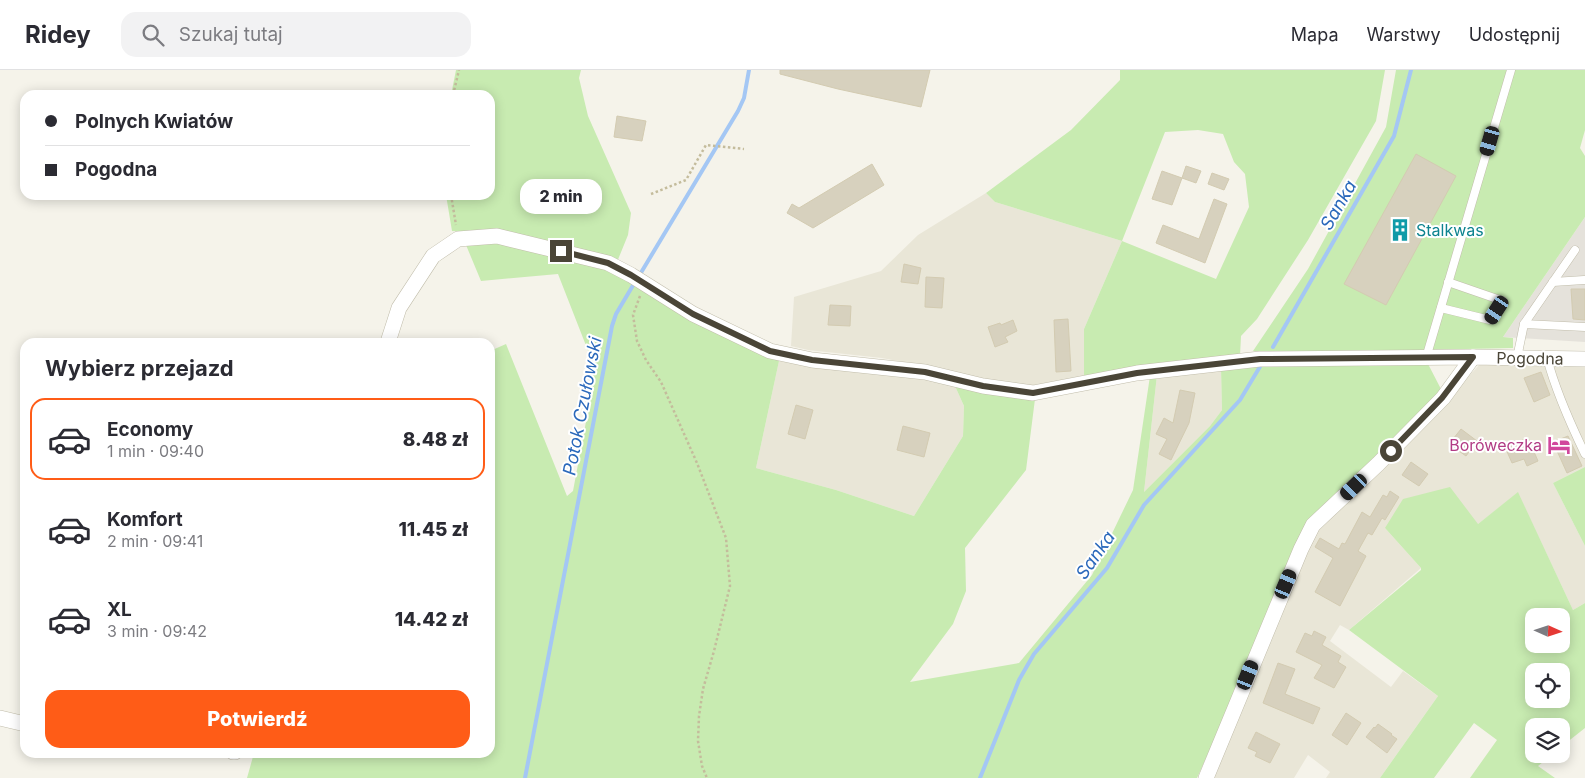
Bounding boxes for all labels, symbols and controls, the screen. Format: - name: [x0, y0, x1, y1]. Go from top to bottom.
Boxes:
- search box: [121, 12, 471, 57]
- text: Ridey: [25, 20, 91, 49]
- icon: search: [139, 21, 167, 49]
- text: Szukaj tutaj: [179, 23, 283, 46]
- text: Mapa: [1291, 24, 1338, 45]
- text: Warstwy: [1366, 24, 1441, 45]
- text: Udostępnij: [1469, 24, 1560, 45]
- text: Polnych Kwiatów: [75, 110, 233, 133]
- car: [1478, 125, 1501, 157]
- text: Pogodna: [75, 158, 157, 181]
- water label: Sanka: [1315, 176, 1361, 234]
- callout: 2 min: [520, 179, 602, 214]
- text: 2 min: [539, 186, 583, 206]
- building icon: Stalkwas: [1387, 217, 1413, 243]
- place label: Stalkwas: [1416, 220, 1484, 240]
- route end: [550, 240, 572, 262]
- car: [1482, 293, 1511, 327]
- water label: Potok Czułowski: [558, 334, 606, 477]
- street label: Pogodna: [1496, 347, 1564, 369]
- text: Wybierz przejazd: [45, 355, 234, 381]
- icon: car: [47, 417, 92, 462]
- text: Economy: [107, 418, 193, 441]
- text: 8.48 zł: [403, 428, 468, 451]
- hotel icon: Boróweczka: [1546, 432, 1572, 458]
- place label: Boróweczka: [1449, 435, 1542, 455]
- route start: [1380, 440, 1402, 462]
- text: 1 min · 09:40: [107, 441, 204, 461]
- car: [1338, 471, 1370, 503]
- icon: car: [47, 507, 92, 552]
- text: Komfort: [107, 508, 183, 531]
- text: 11.45 zł: [398, 518, 468, 541]
- water label: Sanka: [1071, 527, 1119, 583]
- text: 2 min · 09:41: [107, 531, 203, 551]
- car: [1273, 567, 1298, 601]
- icon: car: [47, 597, 92, 642]
- text: XL: [107, 598, 132, 621]
- text: 14.42 zł: [395, 608, 468, 631]
- north arrow: [1525, 608, 1570, 652]
- map controls: [1525, 608, 1570, 763]
- text: 3 min · 09:42: [107, 621, 207, 641]
- car: [1235, 658, 1260, 692]
- button: locate: [1525, 663, 1570, 708]
- button: Potwierdź: [45, 690, 470, 748]
- button: layers: [1525, 718, 1570, 763]

